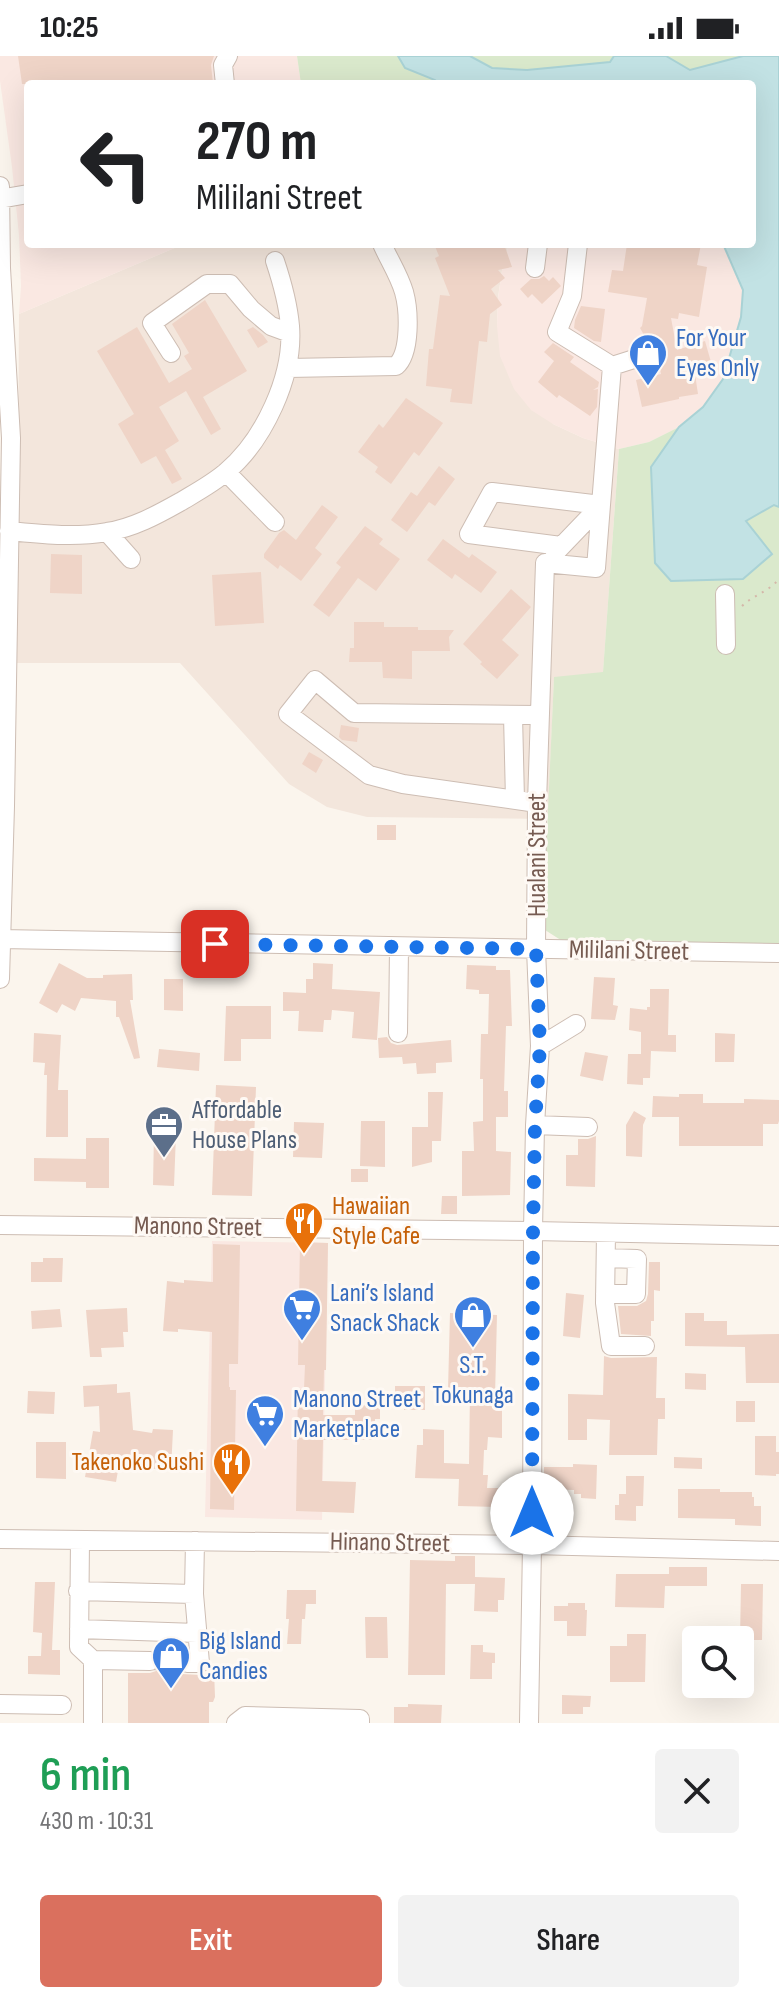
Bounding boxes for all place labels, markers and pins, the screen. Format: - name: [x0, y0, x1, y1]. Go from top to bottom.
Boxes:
- place label: For Your Eyes Only: [676, 323, 759, 384]
- shop icon: For Your Eyes Only: [627, 332, 669, 387]
- pin: [181, 910, 249, 978]
- place label: Affordable House Plans: [191, 1095, 297, 1156]
- office icon: Affordable House Plans: [143, 1104, 185, 1159]
- place label: Hawaiian Style Cafe: [332, 1191, 420, 1252]
- restaurant icon: Hawaiian Style Cafe: [283, 1200, 325, 1255]
- place label: Lani’s Island Snack Shack: [330, 1278, 439, 1339]
- supermarket icon: Lani’s Island Snack Shack: [281, 1287, 323, 1342]
- shop icon: S.T. Tokunaga: [452, 1294, 494, 1349]
- place label: S.T. Tokunaga: [432, 1350, 514, 1411]
- place label: Manono Street Marketplace: [293, 1384, 421, 1445]
- supermarket icon: Manono Street Marketplace: [244, 1393, 286, 1448]
- restaurant icon: Takenoko Sushi: [211, 1441, 253, 1496]
- place label: Takenoko Sushi: [72, 1447, 204, 1478]
- place label: Big Island Candies: [199, 1626, 281, 1687]
- shop icon: Big Island Candies: [150, 1635, 192, 1690]

